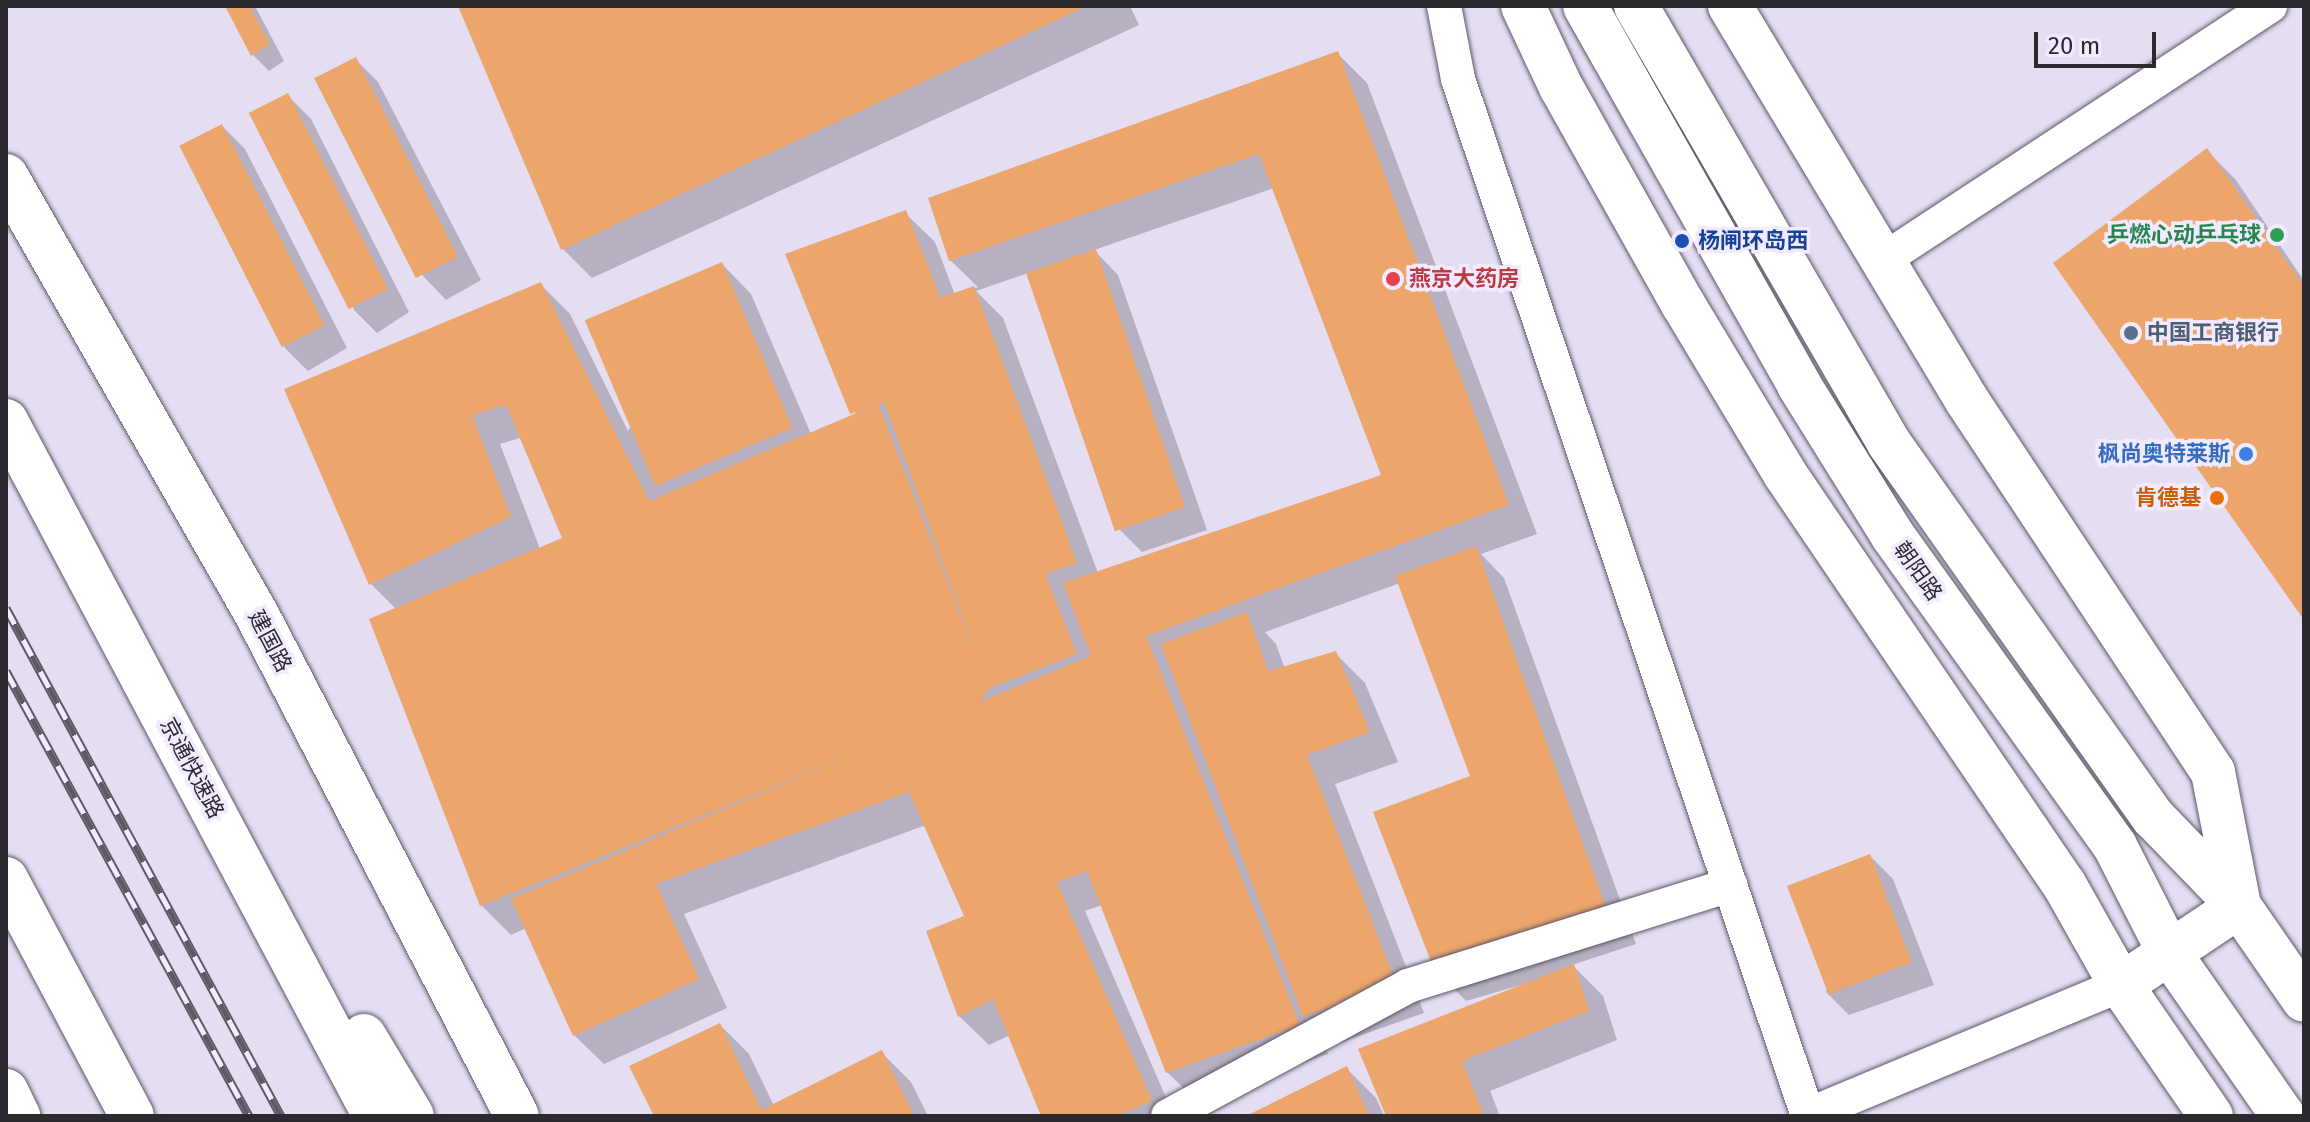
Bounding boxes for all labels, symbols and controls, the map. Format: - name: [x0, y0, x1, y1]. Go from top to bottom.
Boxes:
- scale bar: [2038, 16, 2160, 66]
- text: 20 m: [2048, 32, 2100, 60]
- place label: 乒燃心动乒乓球: [2107, 222, 2261, 248]
- marker: 乒燃心动乒乓球: [2268, 226, 2286, 244]
- place label: 杨闸环岛西: [1698, 228, 1808, 254]
- marker: 杨闸环岛西: [1673, 232, 1691, 250]
- place label: 燕京大药房: [1409, 266, 1519, 292]
- marker: 燕京大药房: [1384, 270, 1402, 288]
- place label: 中国工商银行: [2147, 320, 2279, 346]
- marker: 中国工商银行: [2122, 324, 2140, 342]
- place label: 枫尚奥特莱斯: [2098, 441, 2230, 467]
- marker: 枫尚奥特莱斯: [2237, 445, 2255, 463]
- place label: 肯德基: [2135, 485, 2201, 511]
- marker: 肯德基: [2208, 489, 2226, 507]
- street label: 朝阳路: [1888, 536, 1948, 606]
- street label: 建国路: [243, 606, 297, 676]
- street label: 京通快速路: [155, 713, 229, 823]

